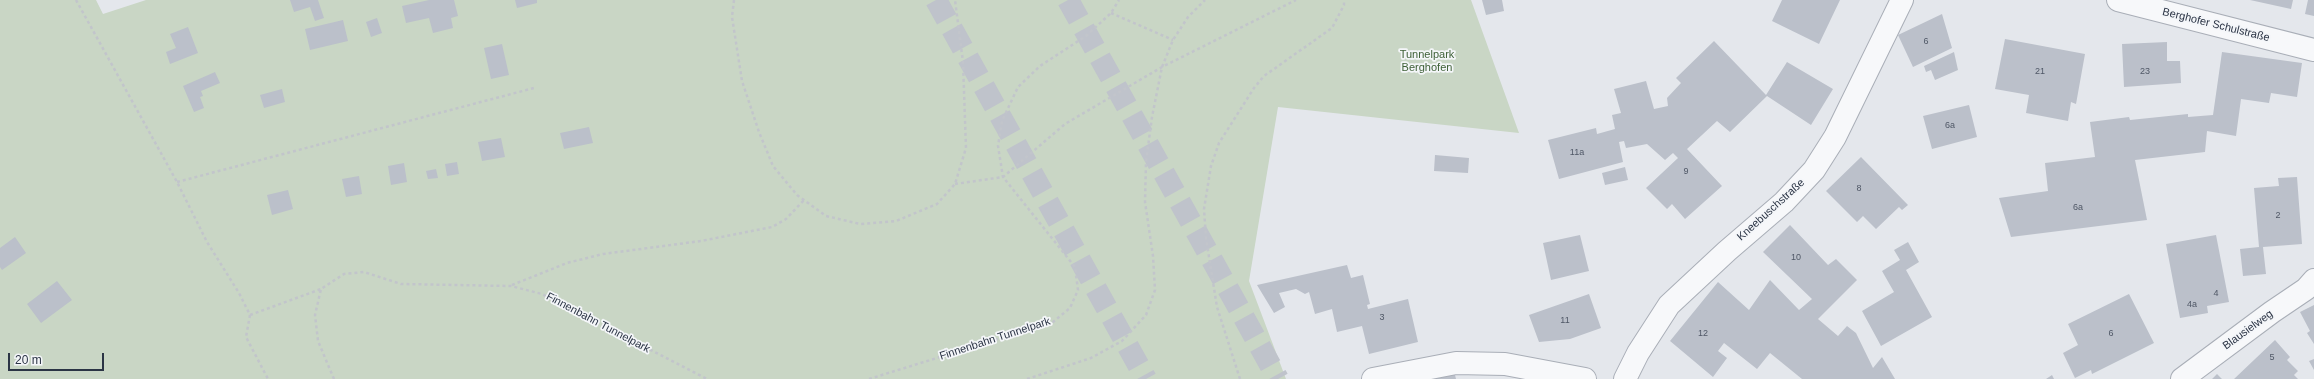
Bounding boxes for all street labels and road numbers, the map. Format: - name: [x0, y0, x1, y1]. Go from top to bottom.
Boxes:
- street label: Berghofer Schulstraße: [2161, 5, 2271, 45]
- street label: Kneebuschstraße: [1735, 176, 1807, 244]
- street label: Finnenbahn Tunnelpark: [544, 290, 652, 356]
- street label: Blausielweg: [2220, 307, 2276, 353]
- street label: Finnenbahn Tunnelpark: [938, 315, 1052, 363]

